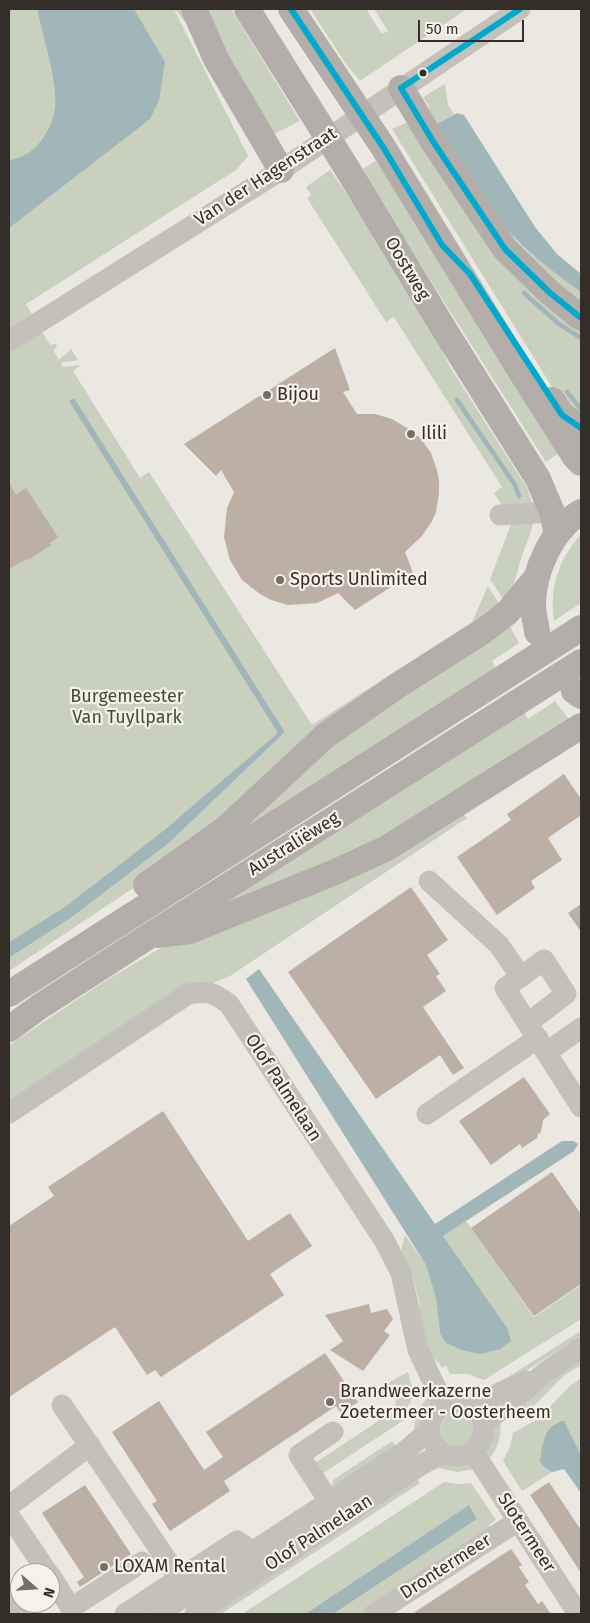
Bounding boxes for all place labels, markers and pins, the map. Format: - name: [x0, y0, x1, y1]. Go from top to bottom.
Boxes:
- unlabelled marker: [418, 68, 428, 78]
- place label: Bijou: [277, 384, 319, 406]
- marker: Bijou: [261, 389, 273, 401]
- place label: Ilili: [421, 423, 447, 445]
- marker: Ilili: [405, 428, 417, 440]
- place label: Sports Unlimited: [290, 569, 428, 591]
- marker: Sports Unlimited: [274, 574, 286, 586]
- place label: Brandweerkazerne Zoetermeer - Oosterheem: [340, 1381, 551, 1424]
- marker: Brandweerkazerne Zoetermeer - Oosterheem: [324, 1396, 336, 1408]
- place label: LOXAM Rental: [114, 1556, 225, 1578]
- marker: LOXAM Rental: [98, 1561, 110, 1573]

